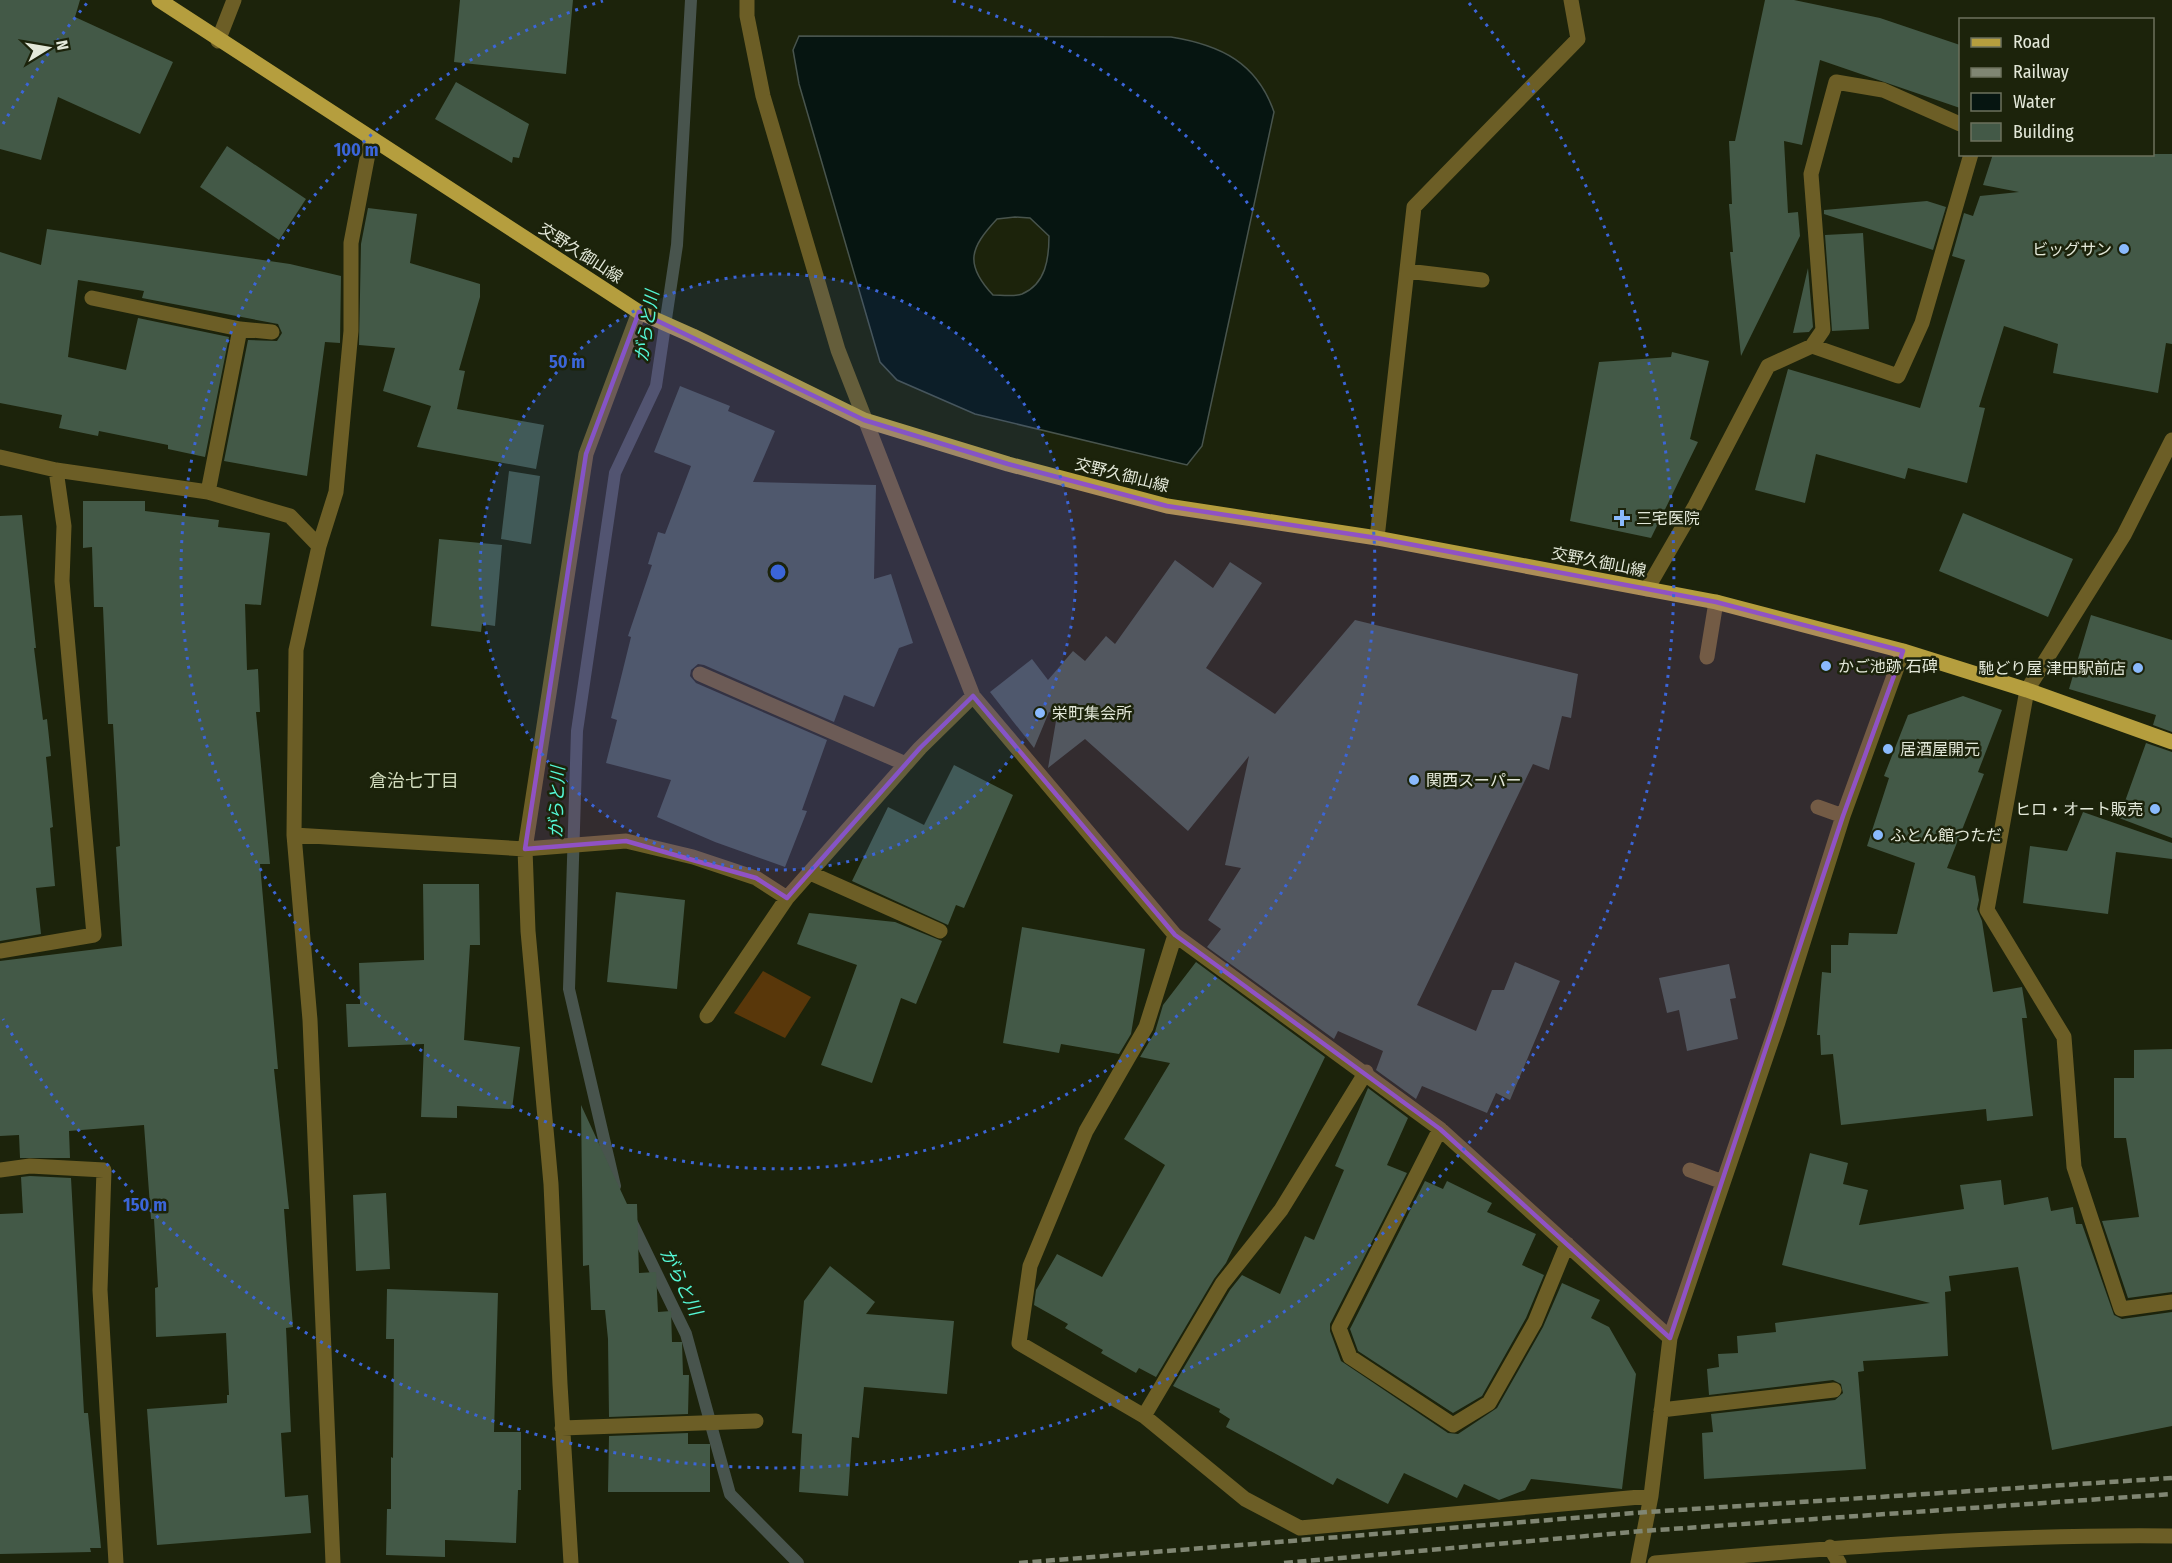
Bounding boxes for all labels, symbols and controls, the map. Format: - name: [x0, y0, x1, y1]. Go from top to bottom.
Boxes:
- north arrow: [18, 18, 78, 78]
- legend: [1959, 18, 2154, 156]
- text: Road: [2013, 31, 2050, 53]
- text: N: [52, 39, 72, 52]
- text: Railway: [2013, 61, 2069, 83]
- text: Water: [2013, 91, 2056, 113]
- text: Building: [2013, 121, 2074, 143]
- text: 100 m: [334, 139, 378, 161]
- street label: 交野久御山線: [536, 219, 626, 287]
- place label: ビッグサン: [2032, 240, 2112, 259]
- marker: ビッグサン: [2117, 242, 2131, 256]
- water label: がらと川: [631, 287, 664, 363]
- text: 50 m: [549, 351, 585, 373]
- street label: 交野久御山線: [1073, 454, 1171, 496]
- marker: 三宅医院: [1613, 509, 1631, 527]
- place label: 三宅医院: [1636, 509, 1700, 528]
- street label: 交野久御山線: [1550, 544, 1648, 580]
- centre of rings: [768, 562, 788, 582]
- place label: かご池跡 石碑: [1838, 657, 1938, 676]
- marker: かご池跡 石碑: [1819, 659, 1833, 673]
- place label: 馳どり屋 津田駅前店: [1978, 659, 2126, 678]
- marker: 馳どり屋 津田駅前店: [2131, 661, 2145, 675]
- place label: 栄町集会所: [1052, 704, 1132, 723]
- marker: 栄町集会所: [1033, 706, 1047, 720]
- place label: 居酒屋開元: [1900, 740, 1980, 759]
- marker: 居酒屋開元: [1881, 742, 1895, 756]
- water label: がらと川: [545, 764, 569, 838]
- district label: 倉治七丁目: [369, 770, 459, 792]
- place label: 関西スーパー: [1426, 771, 1522, 790]
- marker: 関西スーパー: [1407, 773, 1421, 787]
- place label: ヒロ・オート販売: [2015, 800, 2143, 819]
- marker: ヒロ・オート販売: [2148, 802, 2162, 816]
- place label: ふとん館つただ: [1890, 826, 2002, 845]
- marker: ふとん館つただ: [1871, 828, 1885, 842]
- text: 150 m: [123, 1194, 167, 1216]
- water label: がらと川: [655, 1245, 708, 1321]

